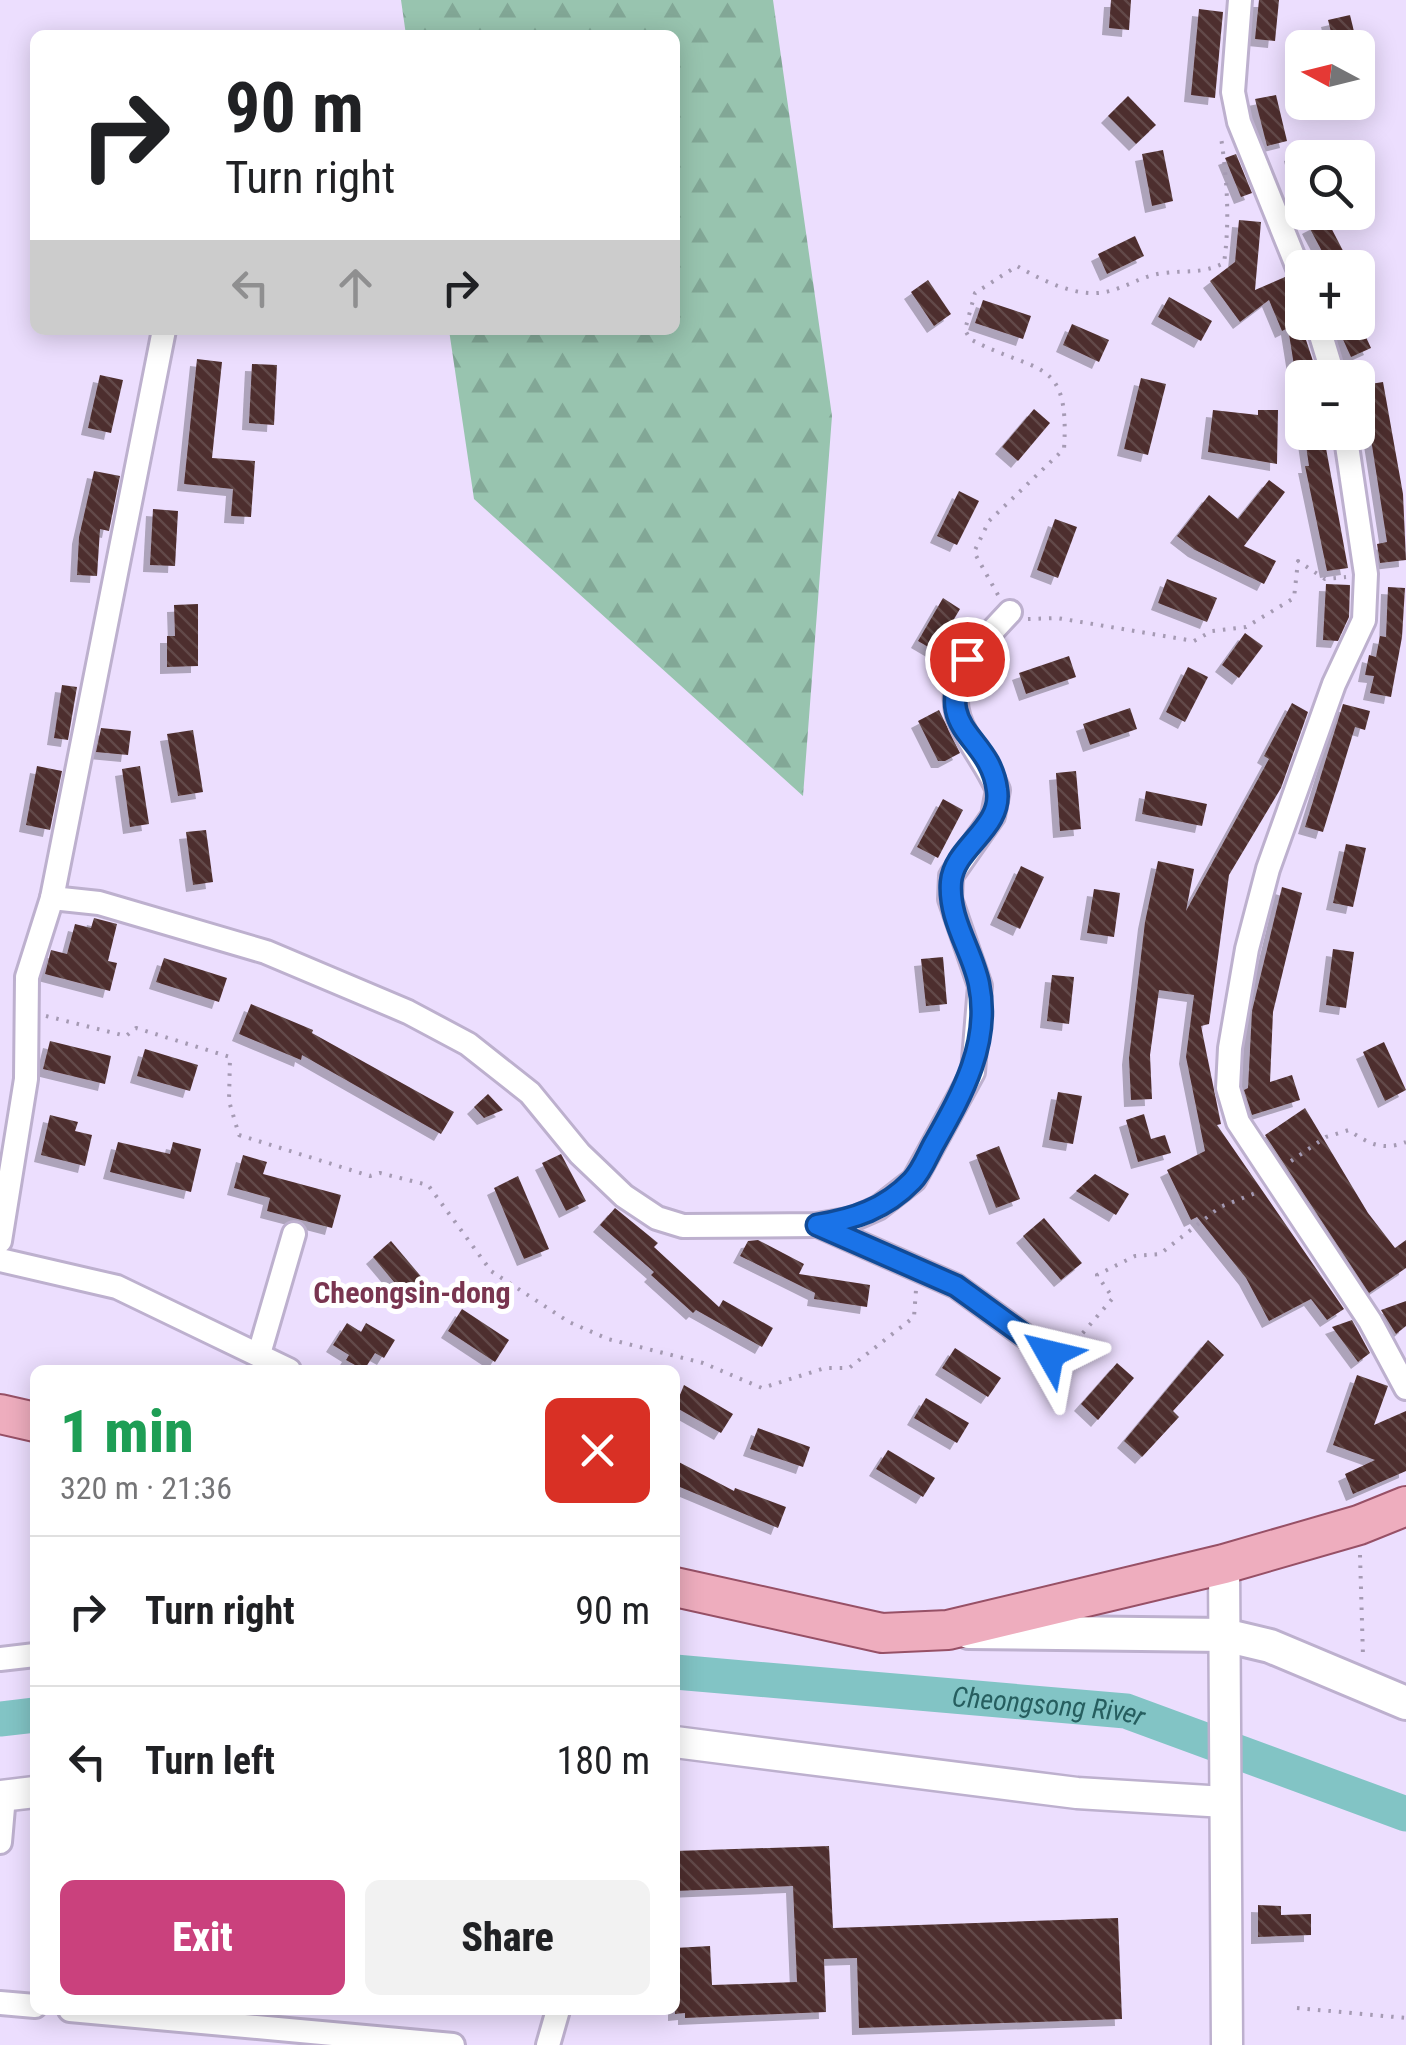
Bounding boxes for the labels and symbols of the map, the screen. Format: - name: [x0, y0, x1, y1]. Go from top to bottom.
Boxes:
- north arrow: [1285, 30, 1375, 120]
- pin: [925, 617, 1010, 702]
- district label: Cheongsin-dong: [313, 1275, 511, 1310]
- position arrow: [998, 1302, 1102, 1406]
- water label: Cheongsong River: [951, 1680, 1150, 1733]

